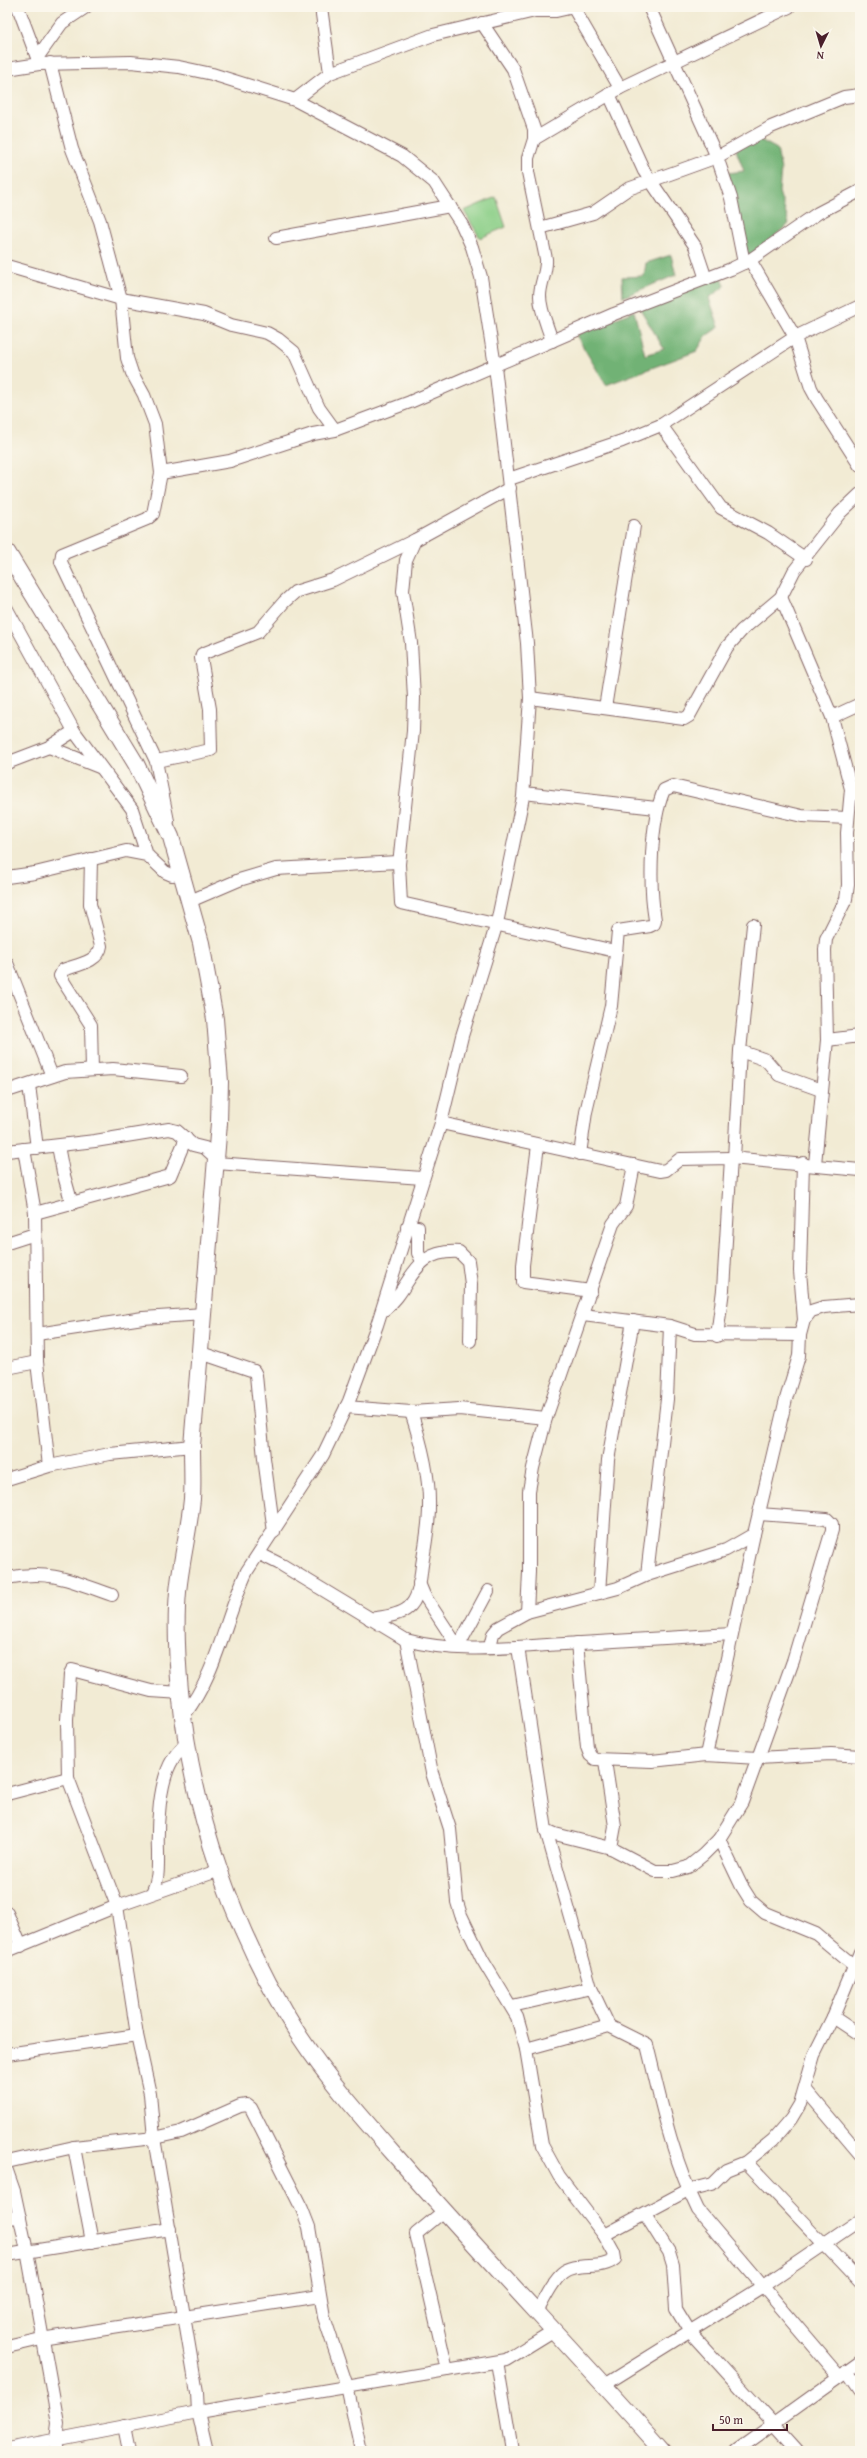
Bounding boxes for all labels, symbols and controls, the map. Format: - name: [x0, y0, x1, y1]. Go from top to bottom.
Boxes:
- north arrow: [801, 26, 841, 66]
- text: N: [815, 48, 824, 64]
- scale bar: [713, 2406, 787, 2432]
- text: 50 m: [719, 2411, 743, 2428]

